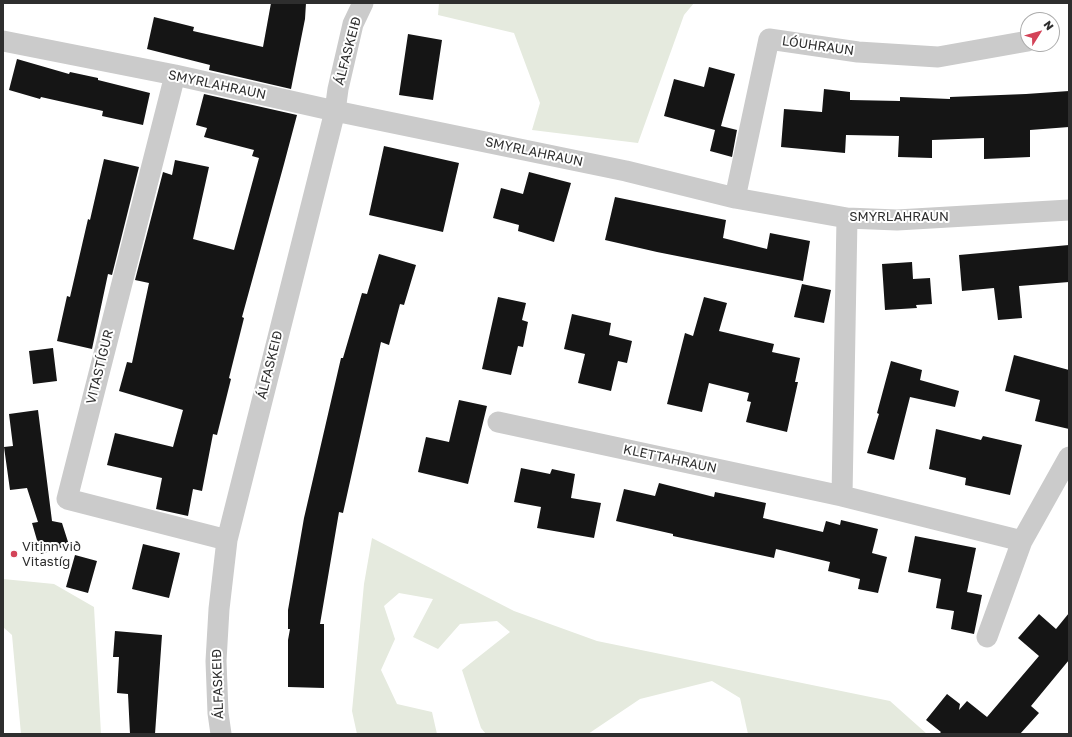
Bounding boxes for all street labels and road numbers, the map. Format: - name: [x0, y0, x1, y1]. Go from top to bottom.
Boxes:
- street label: ÁLFASKEIÐ: [331, 15, 365, 87]
- street label: LÓUHRAUN: [781, 33, 855, 59]
- street label: SMYRLAHRAUN: [167, 67, 267, 103]
- street label: SMYRLAHRAUN: [484, 134, 584, 170]
- street label: SMYRLAHRAUN: [849, 209, 949, 225]
- street label: VITASTÍGUR: [83, 328, 117, 406]
- street label: ÁLFASKEIÐ: [254, 329, 286, 401]
- street label: KLETTAHRAUN: [622, 441, 718, 477]
- street label: ÁLFASKEIÐ: [209, 649, 227, 719]

